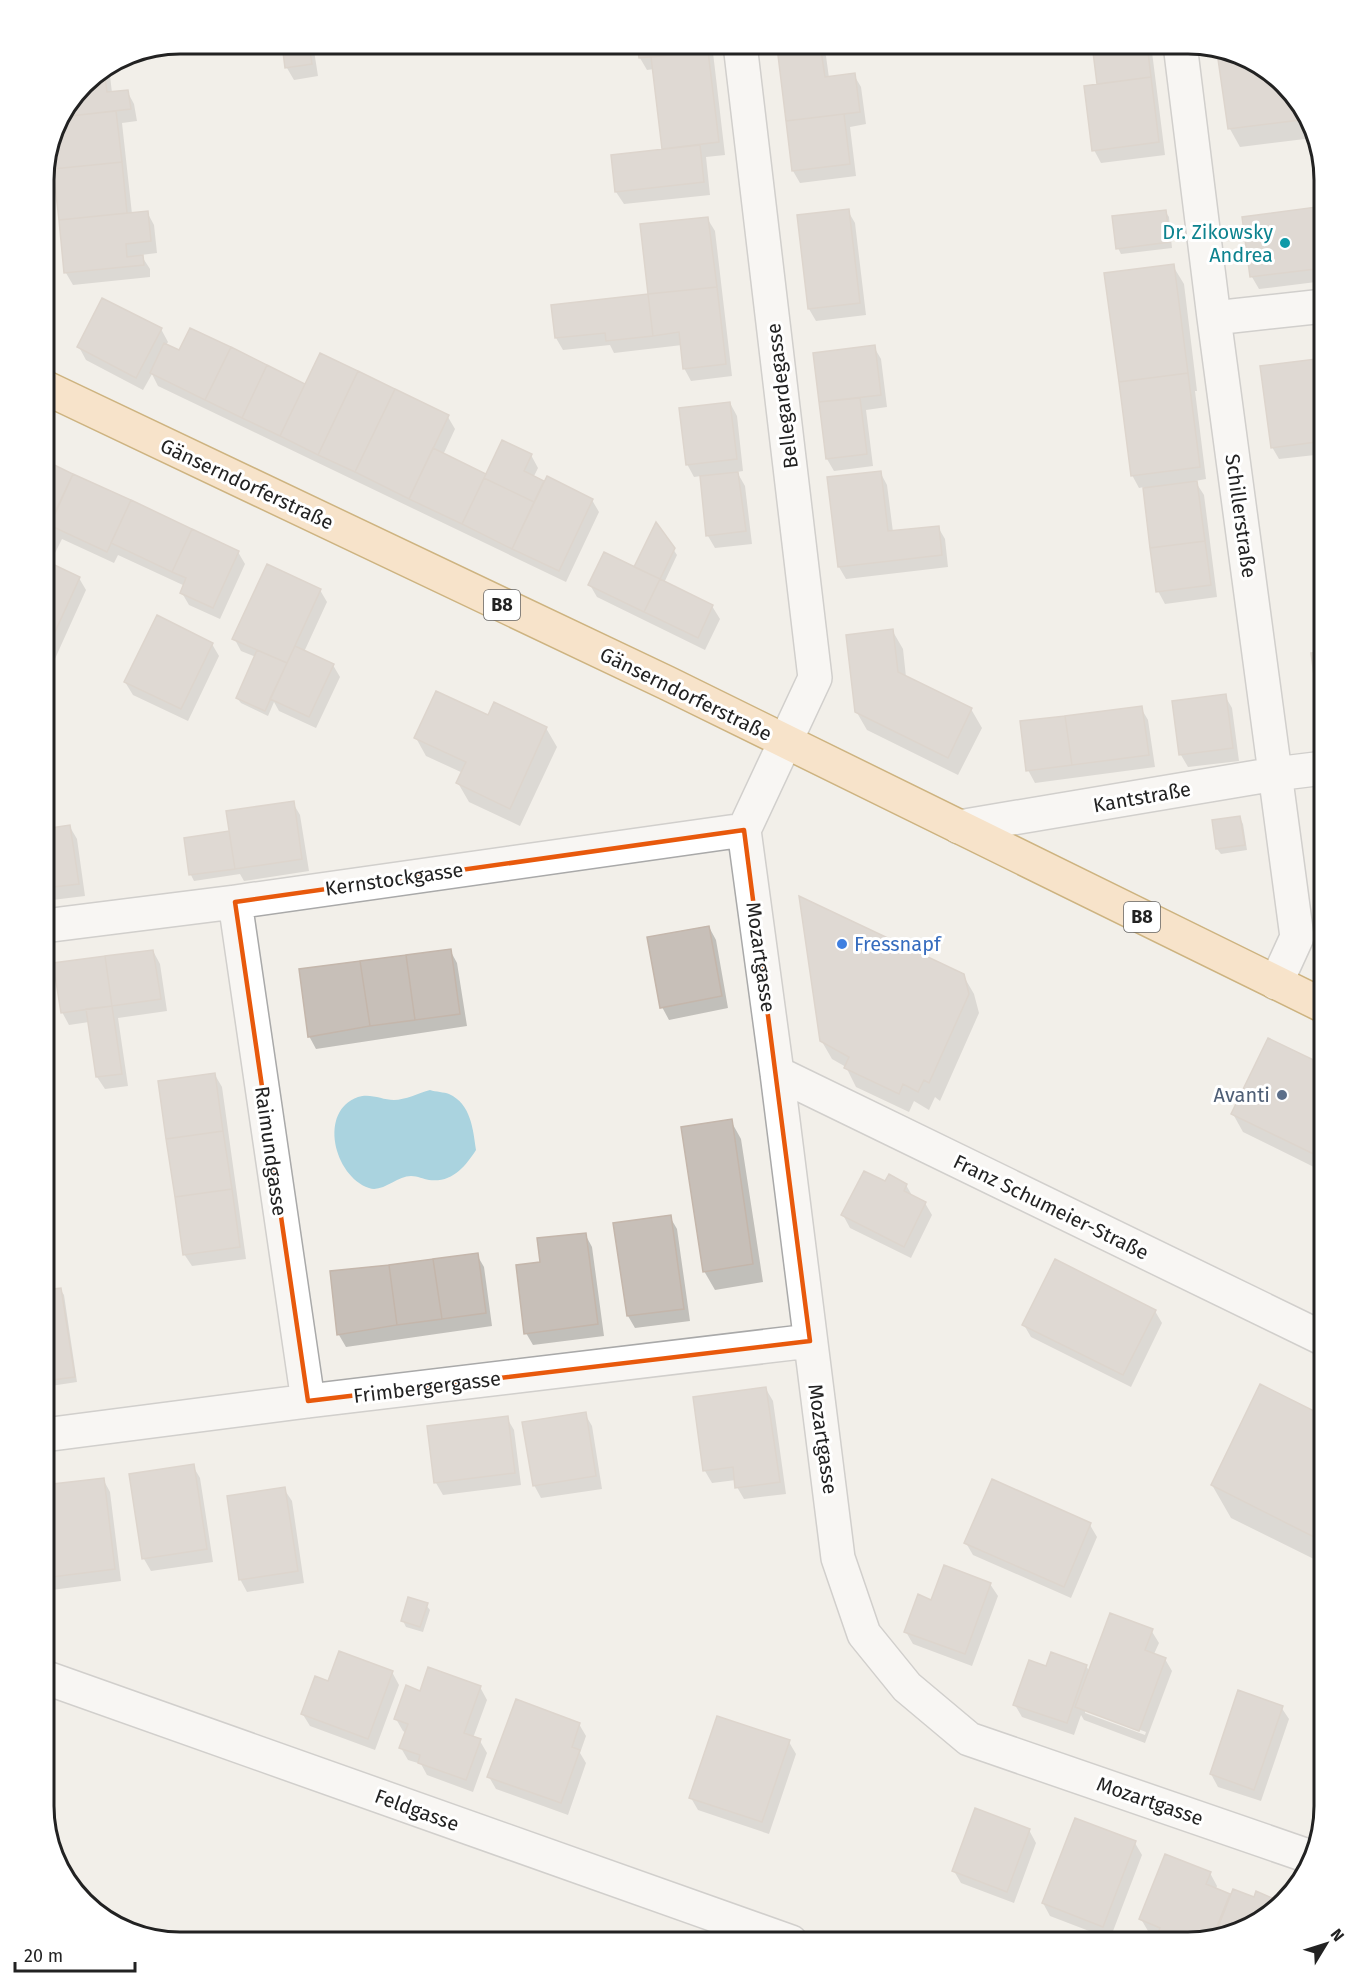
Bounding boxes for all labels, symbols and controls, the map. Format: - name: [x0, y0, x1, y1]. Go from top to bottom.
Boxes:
- place label: Dr. Zikowsky Andrea: [1162, 220, 1273, 267]
- marker: Dr. Zikowsky Andrea: [1278, 236, 1292, 250]
- street label: Bellegardegasse: [761, 322, 803, 470]
- street label: Gänserndorferstraße: [157, 433, 337, 535]
- street label: Schillerstraße: [1220, 452, 1262, 580]
- road number: B8: [484, 590, 520, 620]
- street label: Gänserndorferstraße: [596, 642, 776, 746]
- street label: Kantstraße: [1091, 777, 1193, 817]
- street label: Kernstockgasse: [323, 857, 465, 901]
- street label: Mozartgasse: [741, 900, 781, 1014]
- road number: B8: [1124, 902, 1160, 932]
- place label: Fressnapf: [854, 932, 942, 956]
- marker: Fressnapf: [835, 937, 849, 951]
- place label: Avanti: [1214, 1083, 1270, 1107]
- street label: Raimundgasse: [250, 1084, 292, 1218]
- marker: Avanti: [1275, 1088, 1289, 1102]
- street label: Franz Schumeier-Straße: [949, 1149, 1153, 1265]
- street label: Frimbergergasse: [352, 1366, 502, 1408]
- street label: Mozartgasse: [803, 1382, 843, 1496]
- street label: Mozartgasse: [1094, 1772, 1206, 1830]
- street label: Feldgasse: [372, 1784, 462, 1836]
- north arrow: [1296, 1914, 1356, 1974]
- text: N: [1327, 1925, 1348, 1945]
- scale bar: [15, 1935, 135, 1973]
- text: 20 m: [24, 1945, 63, 1967]

